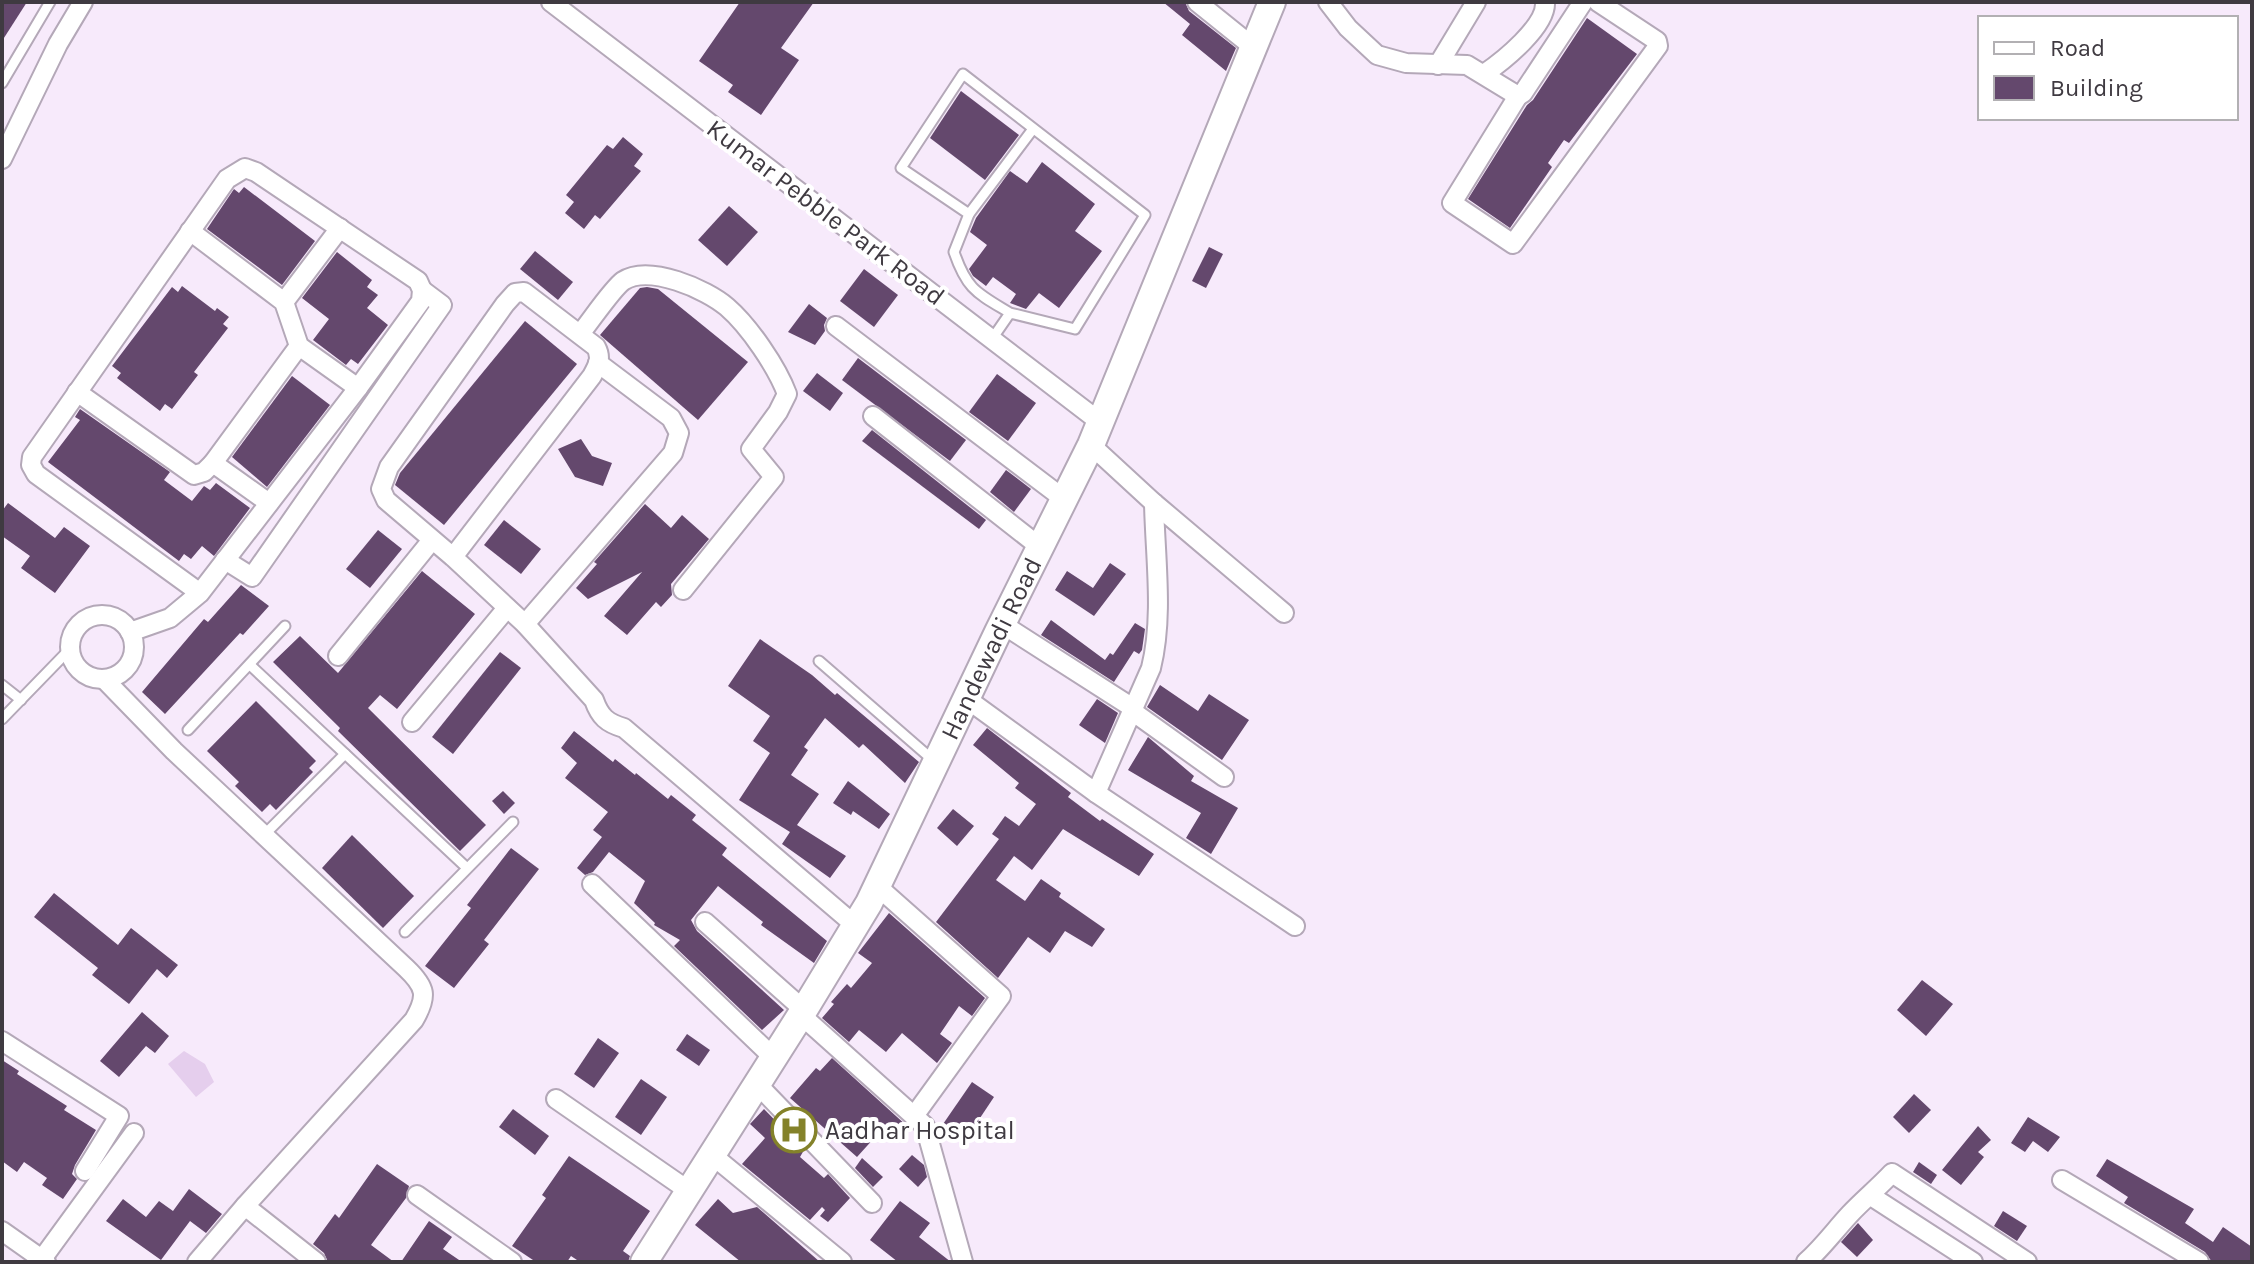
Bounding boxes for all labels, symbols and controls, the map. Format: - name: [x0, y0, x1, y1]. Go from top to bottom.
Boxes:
- legend: [1978, 16, 2238, 120]
- text: Road: [2050, 34, 2105, 62]
- text: Building: [2050, 74, 2143, 102]
- street label: Kumar Pebble Park Road: [701, 113, 951, 312]
- street label: Handewadi Road: [934, 552, 1049, 745]
- hospital icon: Aadhar Hospital: [770, 1106, 818, 1154]
- place label: Aadhar Hospital: [825, 1115, 1015, 1146]

